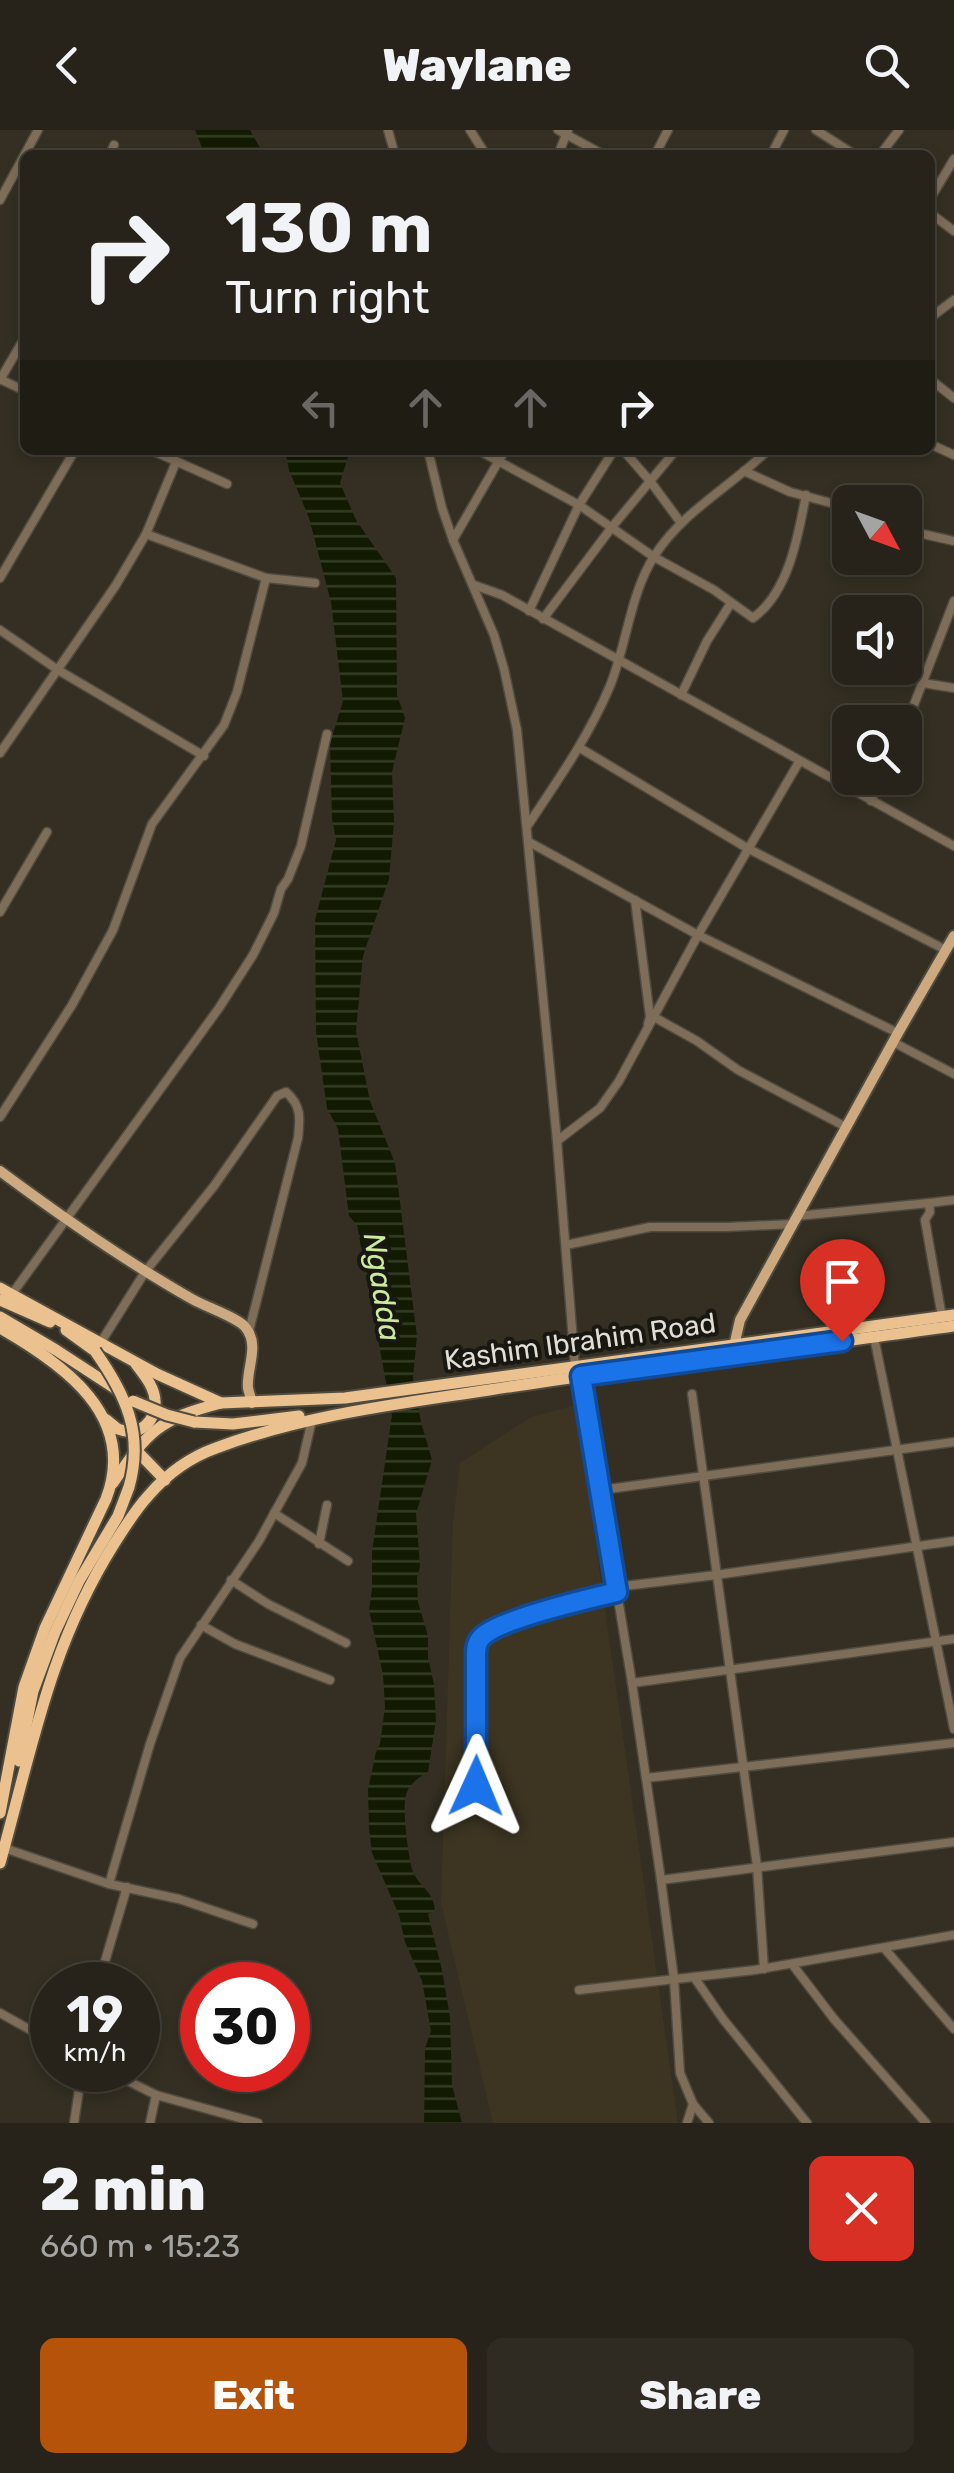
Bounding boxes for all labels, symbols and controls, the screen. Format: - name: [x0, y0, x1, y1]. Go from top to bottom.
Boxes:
- icon: back: [40, 38, 95, 93]
- icon: search: [859, 38, 914, 93]
- text: Waylane: [382, 39, 572, 92]
- text: 130 m: [225, 187, 433, 270]
- icon: right: [60, 190, 190, 320]
- text: Turn right: [225, 271, 429, 324]
- icon: left: [293, 380, 348, 435]
- icon: ahead: [398, 380, 453, 435]
- icon: ahead: [503, 380, 558, 435]
- icon: right: [608, 380, 663, 435]
- north arrow: [832, 485, 922, 575]
- map controls: [832, 485, 922, 795]
- button: sound: [832, 595, 922, 685]
- button: search: [832, 705, 922, 795]
- water label: Ngadda: [356, 1230, 408, 1344]
- pin: [800, 1239, 885, 1342]
- icon: arrive: [815, 1254, 870, 1309]
- street label: Kashim Ibrahim Road: [442, 1306, 718, 1377]
- position arrow: [424, 1734, 528, 1838]
- speed limit sign: 30: [180, 1962, 310, 2092]
- text: 19: [67, 1985, 123, 2045]
- text: km/h: [64, 2038, 126, 2067]
- text: 2 min: [40, 2154, 206, 2225]
- button: close: [809, 2156, 914, 2261]
- text: 660 m · 15:23: [40, 2227, 240, 2265]
- button: Exit: [40, 2338, 467, 2453]
- button: Share: [487, 2338, 914, 2453]

